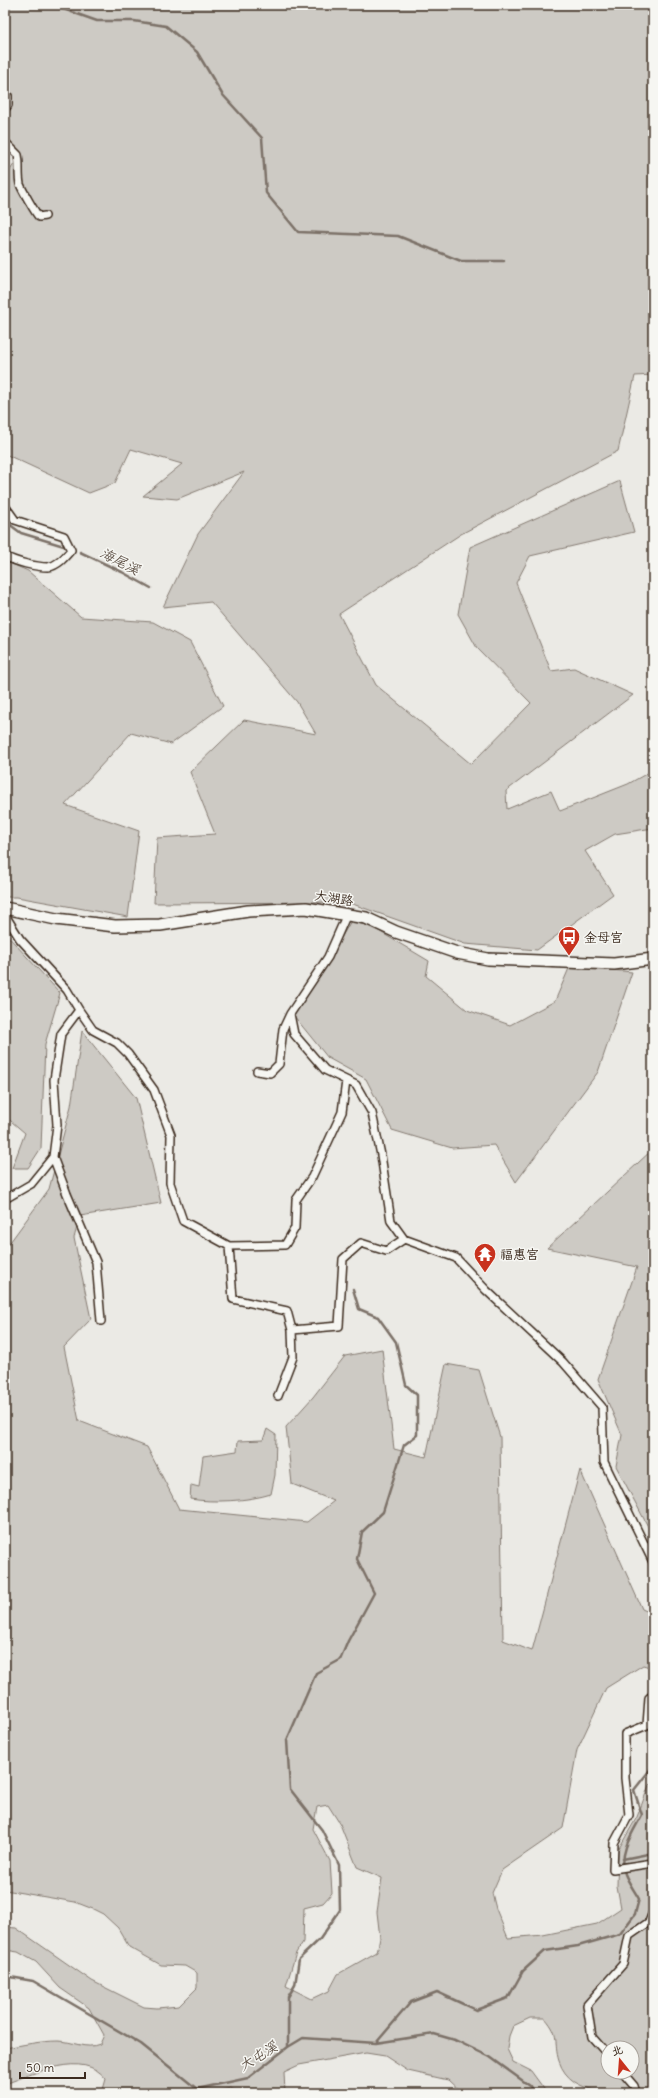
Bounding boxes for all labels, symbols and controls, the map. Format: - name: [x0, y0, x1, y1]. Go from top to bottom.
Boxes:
- water label: 海尾溪: [97, 543, 144, 579]
- street label: 大湖路: [313, 887, 355, 909]
- bus stop icon: 金母宮: [556, 924, 582, 957]
- place label: 金母宮: [584, 929, 623, 946]
- temple icon: 福惠宮: [472, 1241, 498, 1274]
- place label: 福惠宮: [500, 1246, 539, 1263]
- water label: 大屯溪: [235, 2037, 281, 2075]
- north arrow: [600, 2040, 640, 2080]
- text: 北: [610, 2042, 624, 2059]
- scale bar: [20, 2054, 85, 2080]
- text: 50 m: [26, 2060, 55, 2075]

